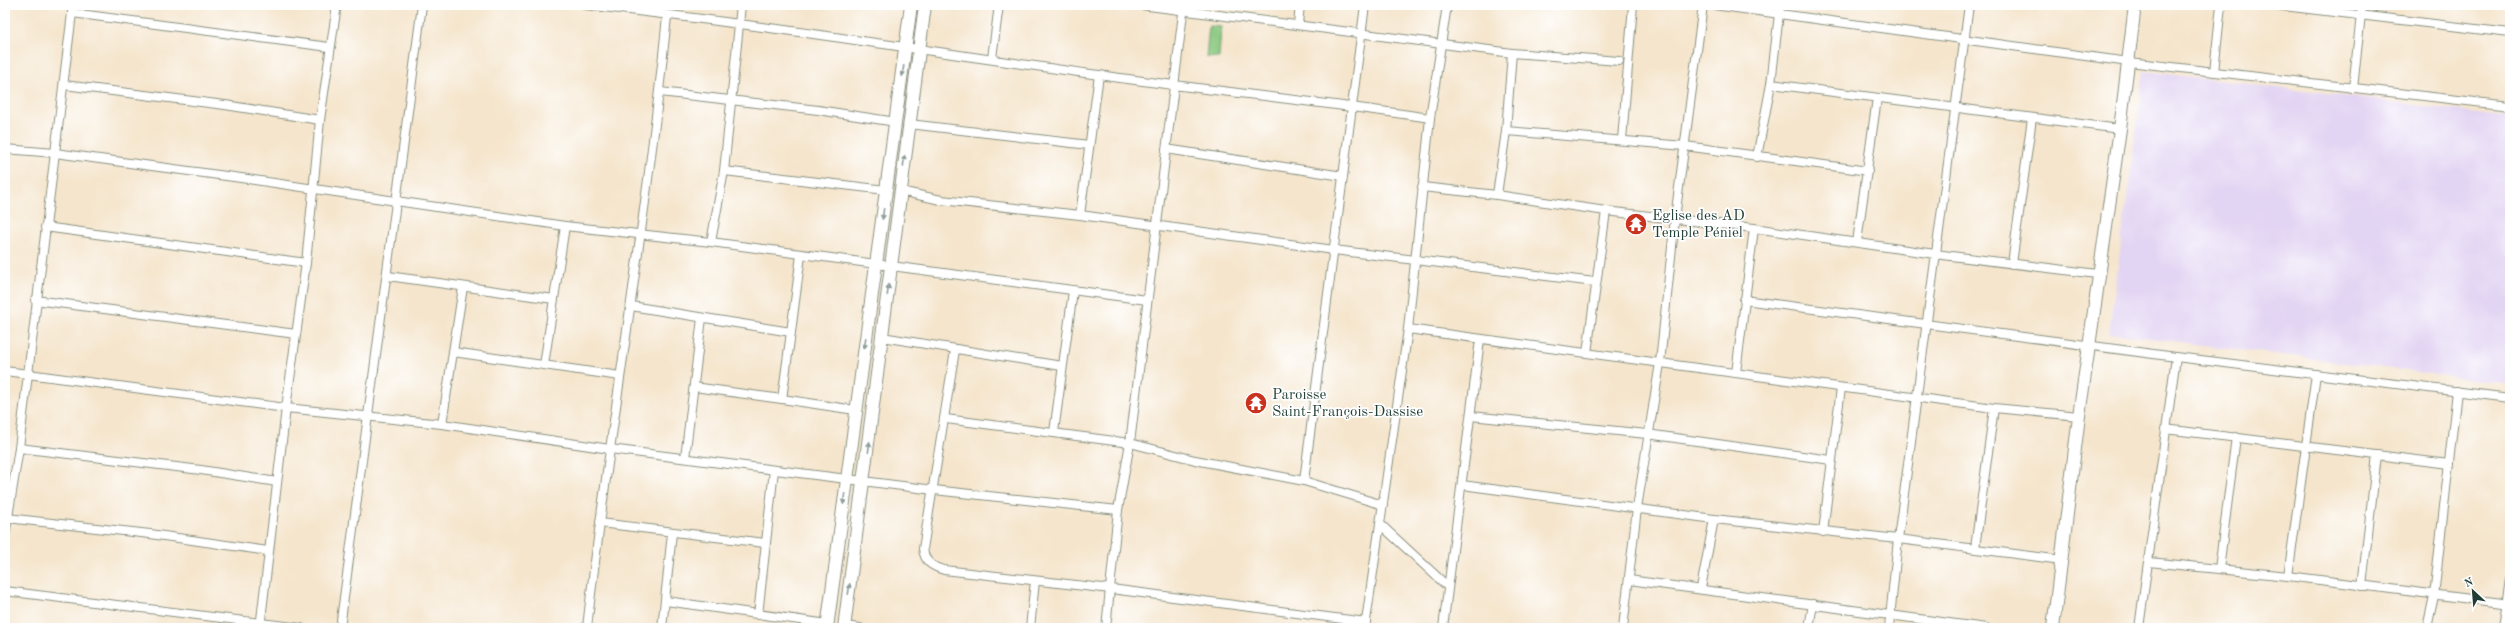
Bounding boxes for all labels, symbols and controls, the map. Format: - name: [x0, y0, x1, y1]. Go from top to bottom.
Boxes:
- one-way arrow: [900, 65, 906, 78]
- one-way arrow: [901, 155, 907, 167]
- one-way arrow: [880, 208, 886, 220]
- place label: Eglise des AD Temple Péniel: [1652, 209, 1745, 241]
- temple icon: Eglise des AD Temple Péniel: [1623, 211, 1649, 237]
- one-way arrow: [885, 284, 891, 296]
- one-way arrow: [862, 337, 868, 349]
- place label: Paroisse Saint-François-Dassise: [1272, 388, 1423, 420]
- temple icon: Paroisse Saint-François-Dassise: [1243, 390, 1269, 416]
- one-way arrow: [865, 441, 872, 453]
- one-way arrow: [841, 493, 847, 505]
- north arrow: [2453, 571, 2493, 611]
- text: N: [2463, 576, 2476, 590]
- one-way arrow: [846, 583, 852, 595]

